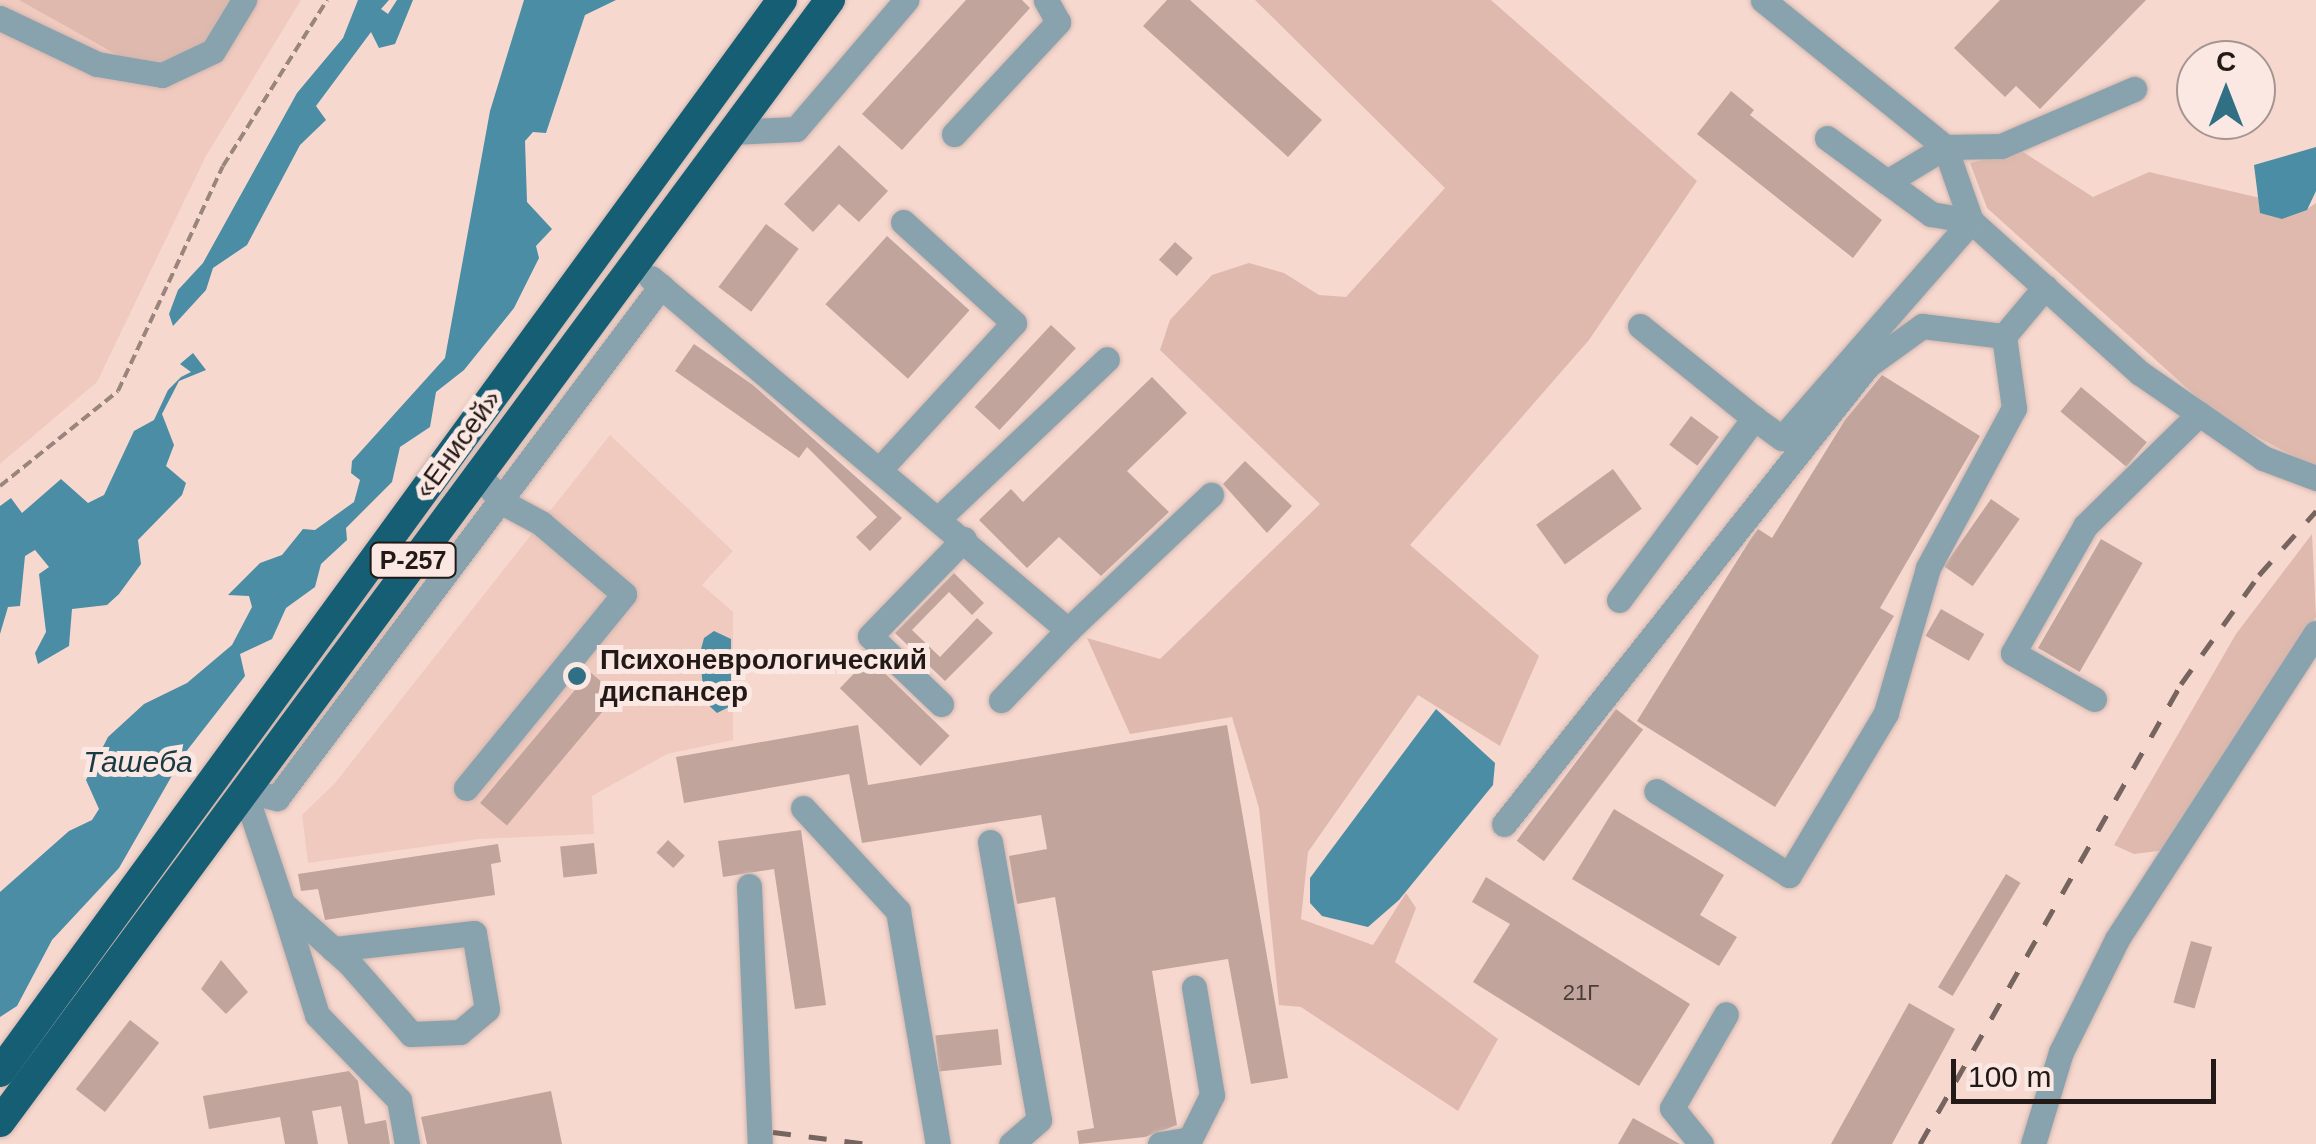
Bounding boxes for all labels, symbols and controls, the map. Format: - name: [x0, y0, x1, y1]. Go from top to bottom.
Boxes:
- north arrow: [2176, 40, 2276, 140]
- text: С: [2216, 46, 2236, 77]
- street label: «Енисей»: [407, 383, 509, 505]
- road number: Р-257: [368, 540, 458, 580]
- place label: Психоневрологический диспансер: [600, 643, 927, 709]
- marker: Психоневрологический диспансер: [564, 663, 590, 689]
- water label: Ташеба: [83, 744, 193, 780]
- house number: 21Г: [1563, 980, 1599, 1006]
- scale bar: [1956, 1039, 2221, 1101]
- text: 100 m: [1968, 1060, 2051, 1093]

